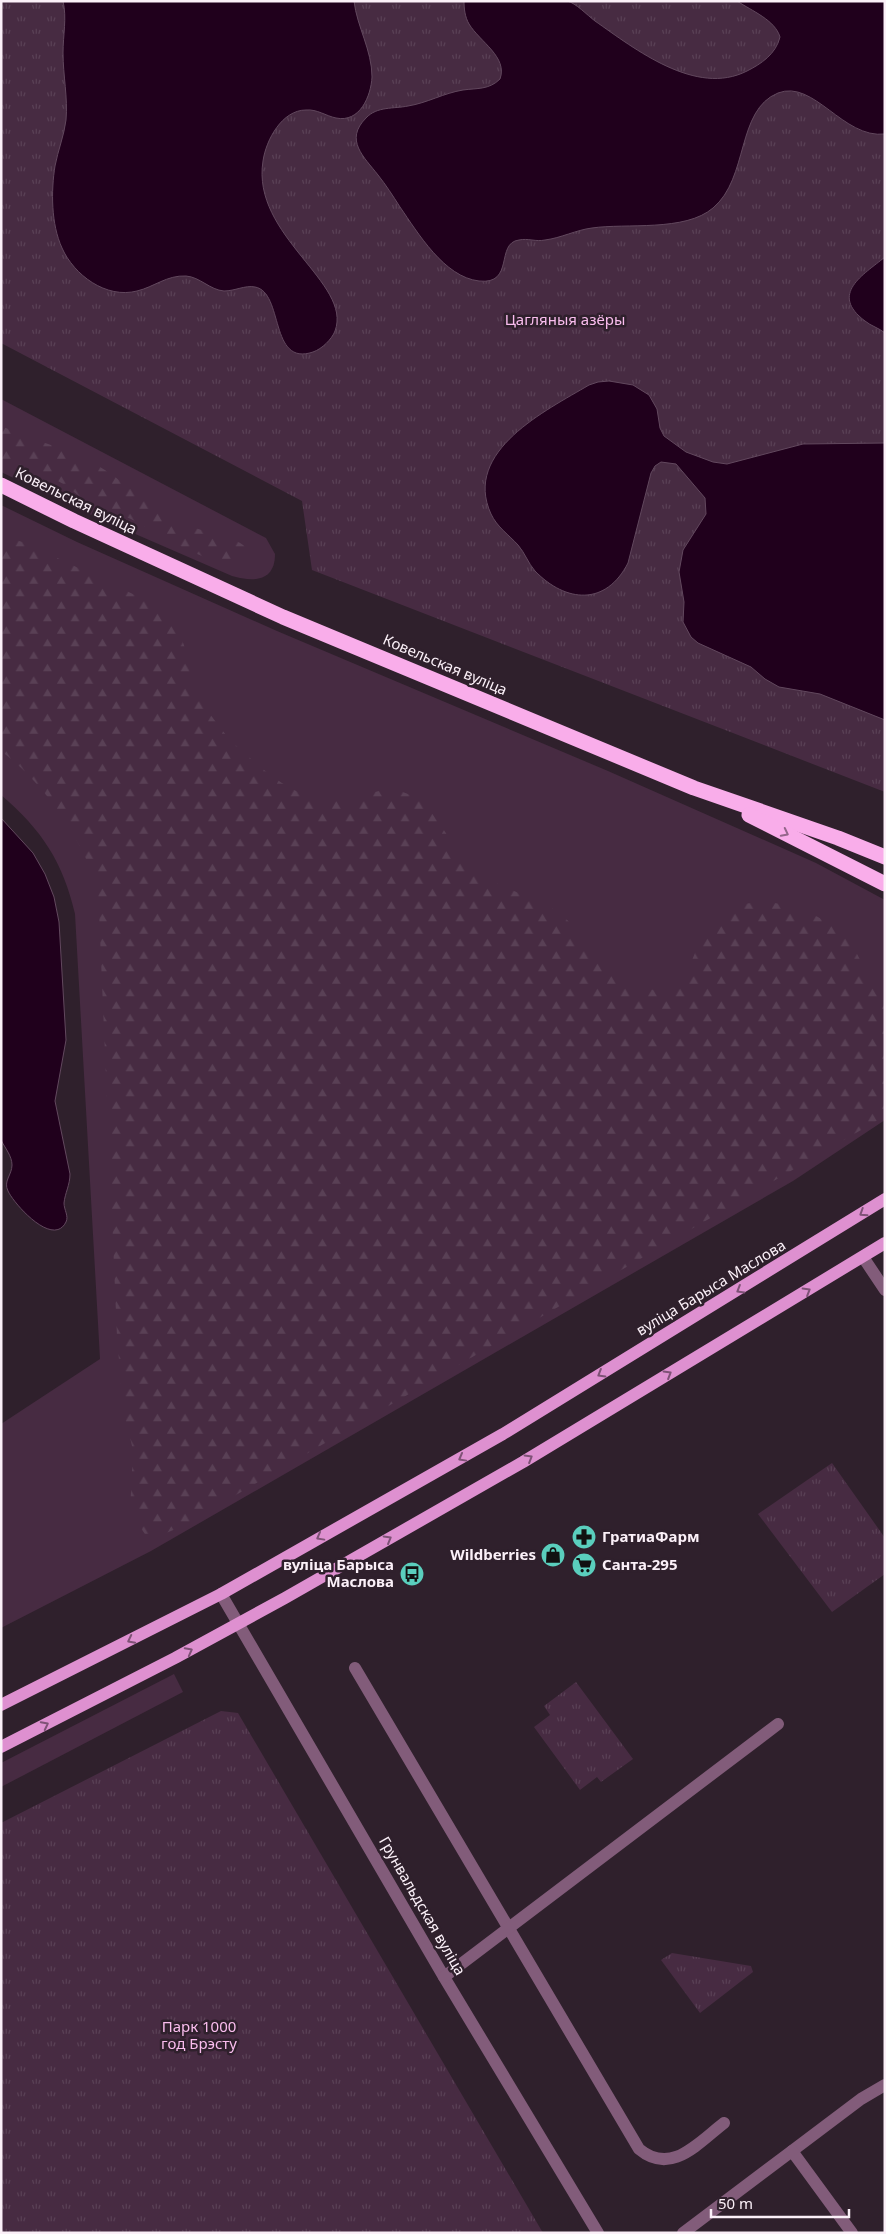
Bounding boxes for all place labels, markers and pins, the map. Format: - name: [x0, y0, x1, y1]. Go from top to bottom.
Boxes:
- pharmacy icon: ГратиаФарм: [571, 1524, 597, 1550]
- place label: ГратиаФарм: [602, 1526, 700, 1546]
- shop icon: Wildberries: [540, 1542, 566, 1568]
- place label: Wildberries: [450, 1544, 536, 1564]
- supermarket icon: Санта-295: [571, 1552, 597, 1578]
- place label: вуліца Барыса Маслова: [283, 1554, 394, 1591]
- place label: Санта-295: [602, 1554, 678, 1574]
- bus stop icon: вуліца Барыса Маслова: [399, 1561, 425, 1587]

